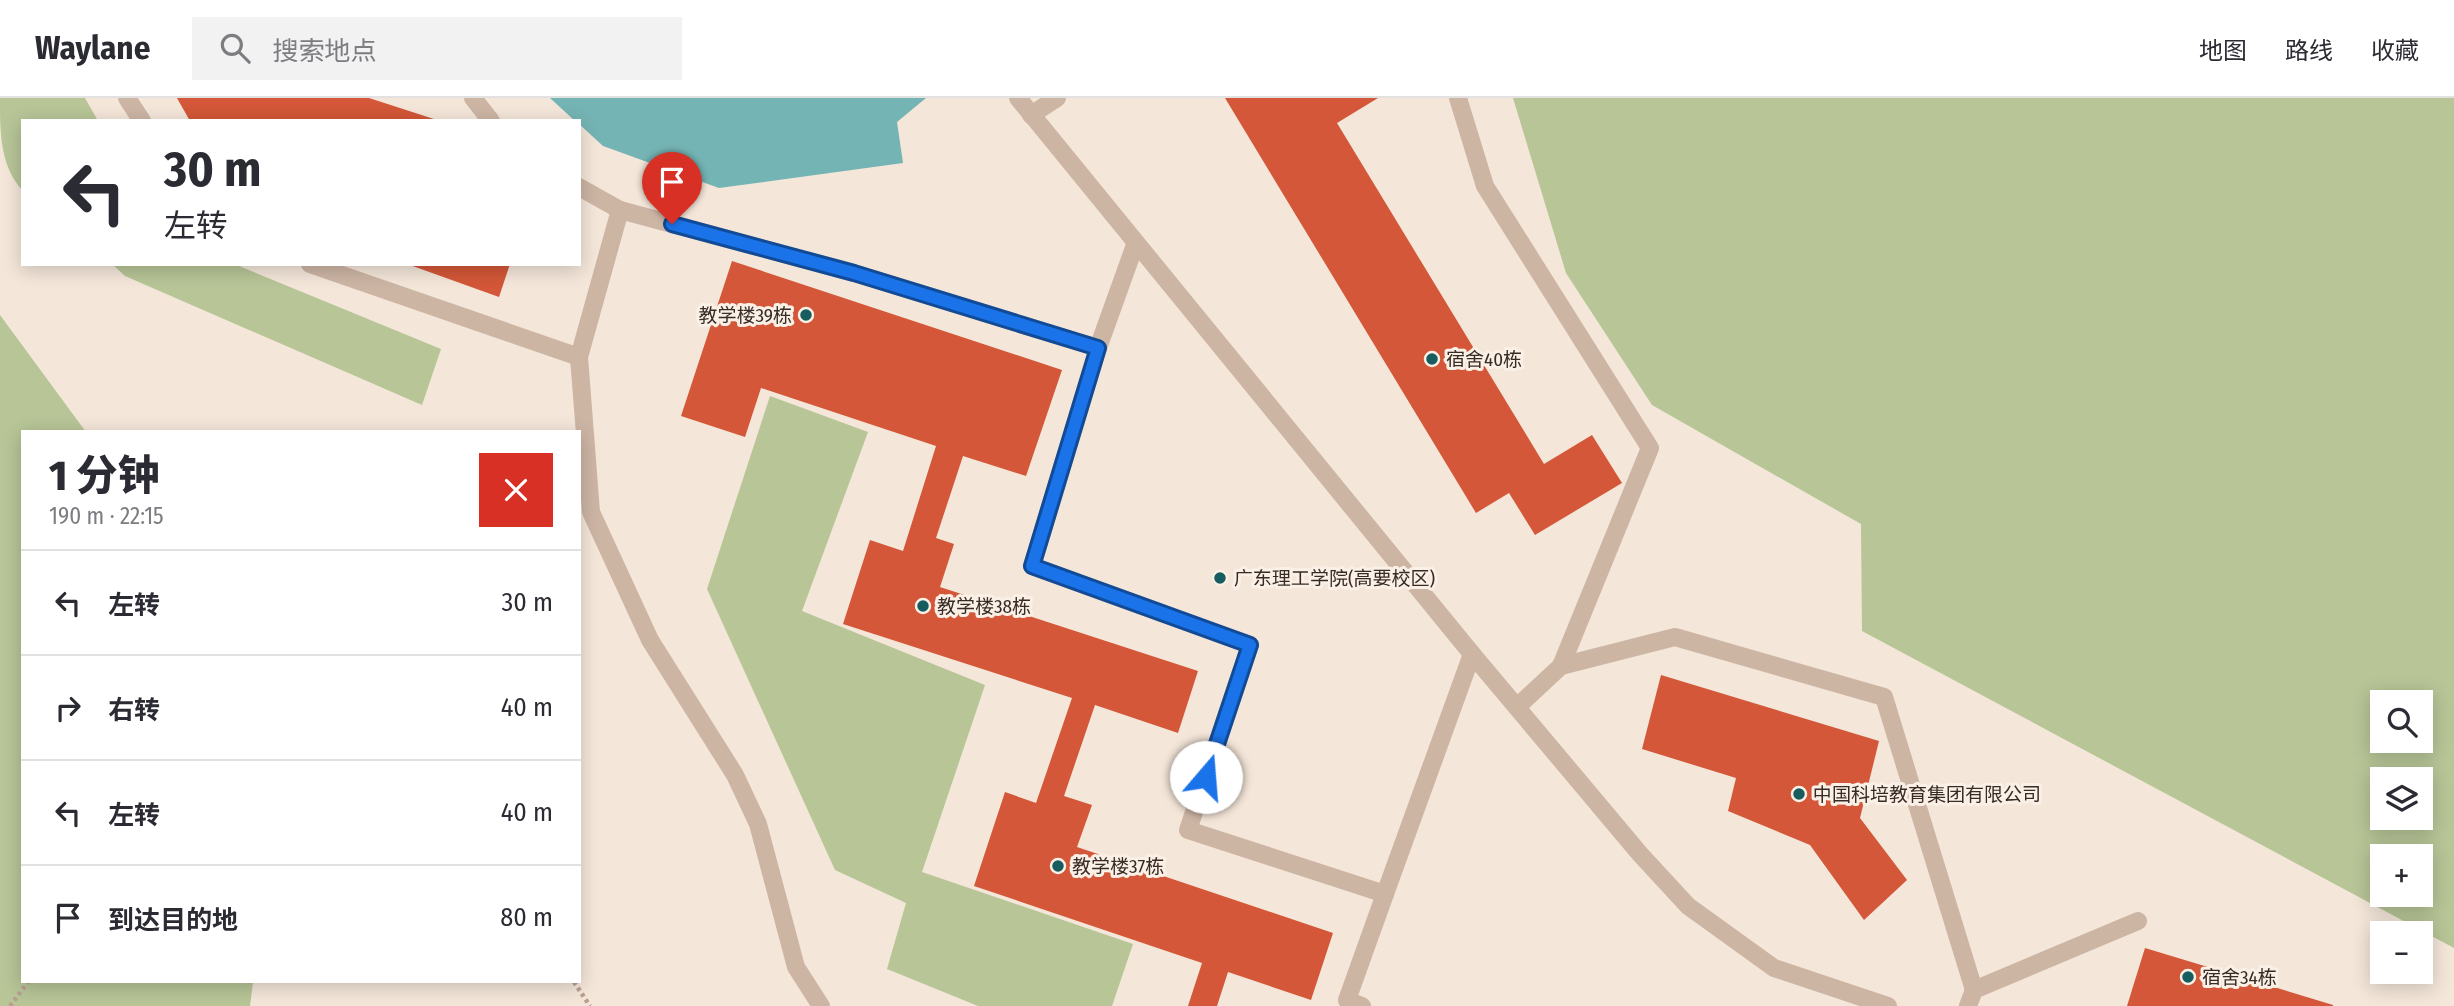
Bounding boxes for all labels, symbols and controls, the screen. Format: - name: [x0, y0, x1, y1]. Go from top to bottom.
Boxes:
- search box: [192, 17, 682, 80]
- text: Waylane: [35, 28, 150, 68]
- icon: search: [216, 29, 254, 67]
- text: 搜索地点: [272, 36, 376, 67]
- text: 地图: [2199, 37, 2247, 65]
- text: 路线: [2285, 37, 2333, 65]
- text: 收藏: [2371, 37, 2419, 65]
- text: 30 m: [164, 140, 262, 199]
- icon: left: [49, 147, 140, 238]
- pin: [642, 152, 702, 224]
- icon: arrive: [653, 163, 691, 201]
- text: 左转: [164, 207, 228, 245]
- place label: 教学楼39栋: [698, 304, 792, 327]
- marker: 教学楼39栋: [798, 307, 814, 323]
- place label: 宿舍40栋: [1446, 348, 1522, 371]
- marker: 宿舍40栋: [1424, 351, 1440, 367]
- text: 1 分钟: [49, 451, 160, 501]
- button: close: [479, 453, 553, 527]
- text: 190 m · 22:15: [49, 502, 164, 530]
- place label: 广东理工学院(高要校区): [1234, 567, 1435, 590]
- marker: 广东理工学院(高要校区): [1212, 570, 1228, 586]
- icon: left: [49, 584, 87, 622]
- text: 30 m: [502, 587, 553, 618]
- text: 左转: [108, 590, 160, 621]
- place label: 教学楼38栋: [937, 595, 1031, 618]
- marker: 教学楼38栋: [915, 598, 931, 614]
- icon: right: [49, 689, 87, 727]
- map controls: [2370, 690, 2433, 984]
- button: search: [2370, 690, 2433, 753]
- text: 40 m: [501, 692, 553, 723]
- text: 右转: [108, 695, 160, 726]
- position arrow: [1169, 740, 1243, 814]
- button: layers: [2370, 767, 2433, 830]
- place label: 中国科培教育集团有限公司: [1813, 783, 2041, 806]
- marker: 中国科培教育集团有限公司: [1791, 786, 1807, 802]
- icon: left: [49, 794, 87, 832]
- text: 40 m: [501, 797, 553, 828]
- text: 左转: [108, 800, 160, 831]
- button: +: [2370, 844, 2433, 907]
- place label: 教学楼37栋: [1072, 855, 1164, 878]
- marker: 教学楼37栋: [1050, 858, 1066, 874]
- icon: arrive: [49, 899, 87, 937]
- text: 80 m: [500, 902, 553, 933]
- text: 到达目的地: [108, 905, 238, 936]
- button: −: [2370, 921, 2433, 984]
- place label: 宿舍34栋: [2202, 966, 2277, 989]
- marker: 宿舍34栋: [2180, 969, 2196, 985]

